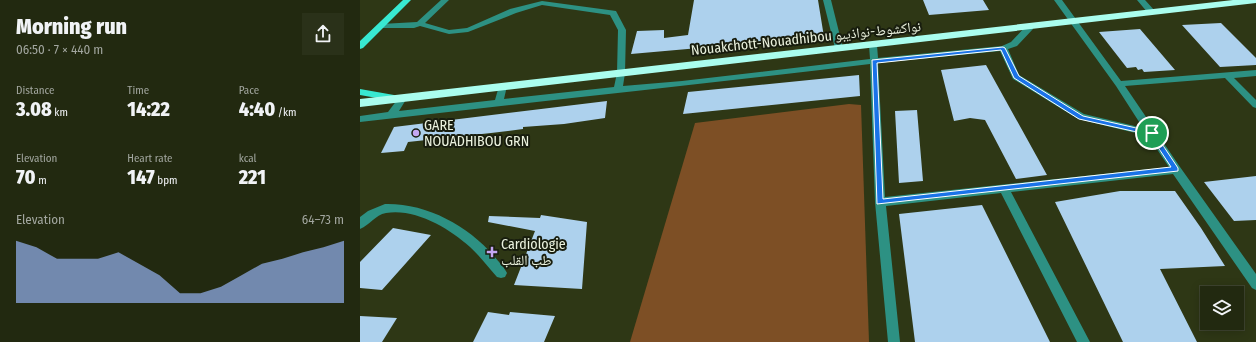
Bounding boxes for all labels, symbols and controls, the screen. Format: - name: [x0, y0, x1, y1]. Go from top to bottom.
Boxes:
- text: Morning run: [16, 13, 127, 40]
- button: share: [302, 13, 344, 55]
- street label: Nouakchott-Nouadhibou نواكشوط-نواذيبو: [690, 18, 922, 59]
- text: 06:50 · 7 × 440 m: [16, 42, 103, 57]
- text: Distance: [16, 84, 55, 97]
- text: Time: [127, 84, 149, 97]
- text: Pace: [239, 84, 259, 97]
- text: 3.08: [16, 97, 52, 121]
- text: 14:22: [127, 97, 170, 121]
- text: 4:40: [239, 97, 275, 121]
- text: km: [52, 106, 68, 119]
- text: /km: [275, 106, 297, 119]
- pin: [1135, 116, 1169, 150]
- place label: GARE NOUADHIBOU GRN: [424, 117, 529, 150]
- icon: arrive: [1141, 122, 1163, 144]
- marker: GARE NOUADHIBOU GRN: [411, 128, 421, 138]
- text: Elevation: [16, 152, 57, 165]
- text: Heart rate: [127, 152, 173, 165]
- text: kcal: [239, 152, 256, 165]
- text: 70: [16, 165, 36, 189]
- text: 147: [127, 165, 155, 189]
- text: 221: [239, 165, 266, 189]
- text: m: [36, 174, 47, 187]
- text: bpm: [155, 174, 177, 187]
- text: Elevation: [16, 212, 65, 227]
- text: 64–73 m: [302, 212, 344, 227]
- place label: Cardiologie طب القلب: [501, 236, 566, 269]
- marker: Cardiologie طب القلب: [486, 246, 498, 258]
- map controls: [1200, 286, 1244, 330]
- button: layers: [1200, 286, 1244, 330]

